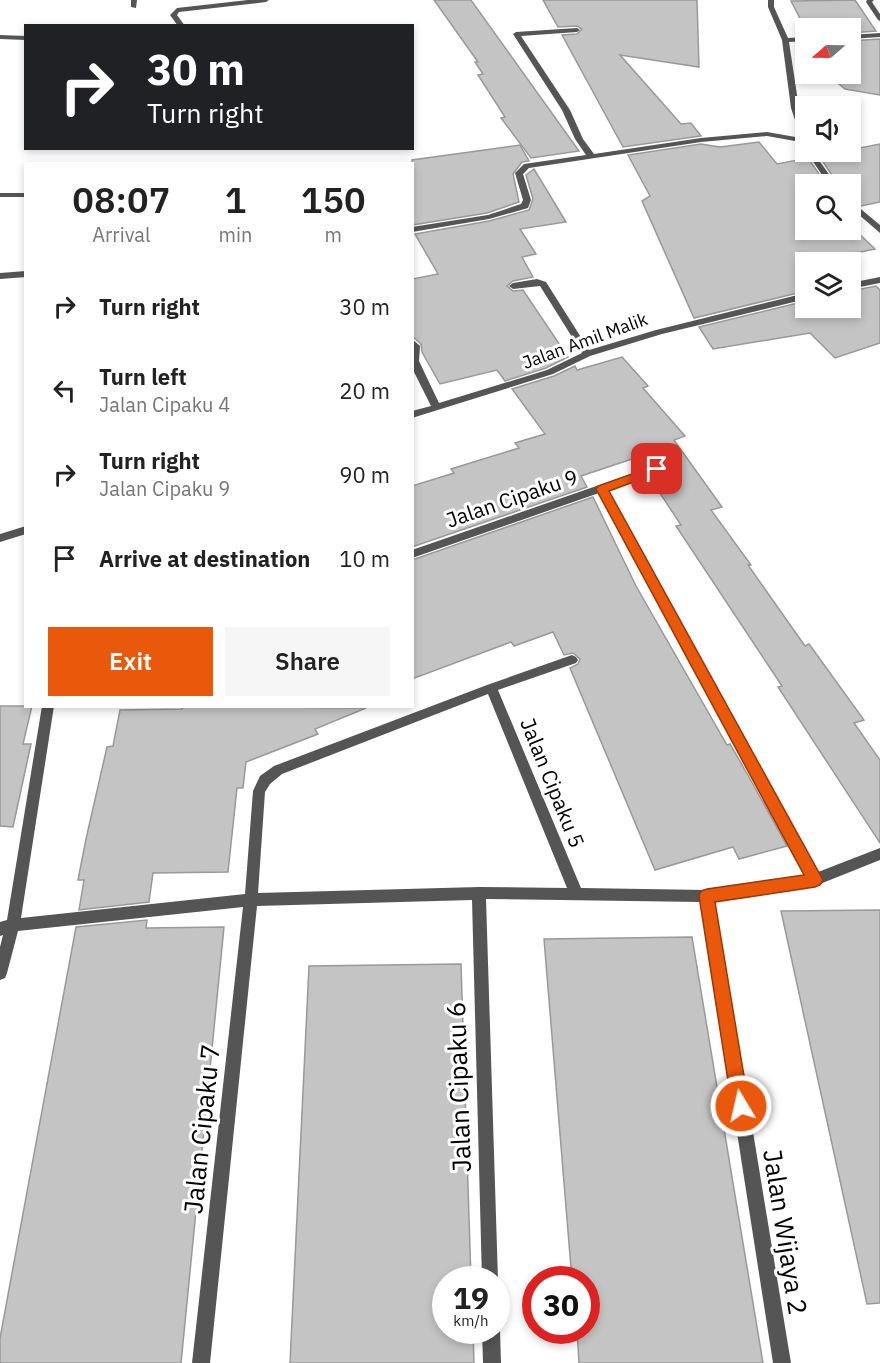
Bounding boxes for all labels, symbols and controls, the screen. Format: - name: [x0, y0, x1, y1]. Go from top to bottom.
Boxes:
- north arrow: [795, 18, 861, 84]
- map controls: [795, 18, 861, 318]
- text: 30 m: [147, 42, 245, 97]
- icon: right: [48, 48, 126, 126]
- text: Turn right: [147, 95, 264, 130]
- button: sound: [795, 96, 861, 162]
- button: search: [795, 174, 861, 240]
- text: 08:07: [72, 176, 170, 223]
- text: 1: [225, 176, 246, 223]
- text: 150: [301, 176, 366, 223]
- text: Arrival: [92, 221, 150, 248]
- text: min: [219, 221, 252, 248]
- text: m: [324, 221, 342, 248]
- button: layers: [795, 252, 861, 318]
- icon: right: [48, 290, 81, 323]
- text: Turn right: [99, 292, 200, 321]
- text: 30 m: [339, 292, 390, 321]
- street label: Jalan Amil Malik: [519, 307, 651, 374]
- text: Turn left: [99, 362, 187, 391]
- icon: left: [48, 374, 81, 407]
- text: 20 m: [339, 376, 390, 405]
- text: Jalan Cipaku 4: [99, 391, 230, 418]
- pin: [631, 443, 682, 494]
- text: Turn right: [99, 446, 200, 475]
- icon: arrive: [640, 452, 673, 485]
- icon: right: [48, 458, 81, 491]
- text: 90 m: [339, 460, 390, 489]
- street label: Jalan Cipaku 9: [442, 462, 581, 534]
- text: Jalan Cipaku 9: [99, 475, 230, 502]
- icon: arrive: [48, 542, 81, 575]
- text: Arrive at destination: [99, 544, 310, 573]
- text: 10 m: [339, 544, 390, 573]
- button: Exit: [48, 627, 213, 696]
- button: Share: [225, 627, 390, 696]
- street label: Jalan Cipaku 5: [514, 714, 592, 852]
- street label: Jalan Cipaku 6: [438, 1001, 478, 1173]
- street label: Jalan Cipaku 7: [175, 1042, 227, 1215]
- position arrow: [709, 1074, 773, 1138]
- street label: Jalan Wijaya 2: [756, 1147, 816, 1317]
- speed limit sign: 30: [522, 1266, 600, 1344]
- text: 19: [453, 1278, 489, 1317]
- text: km/h: [453, 1311, 489, 1330]

